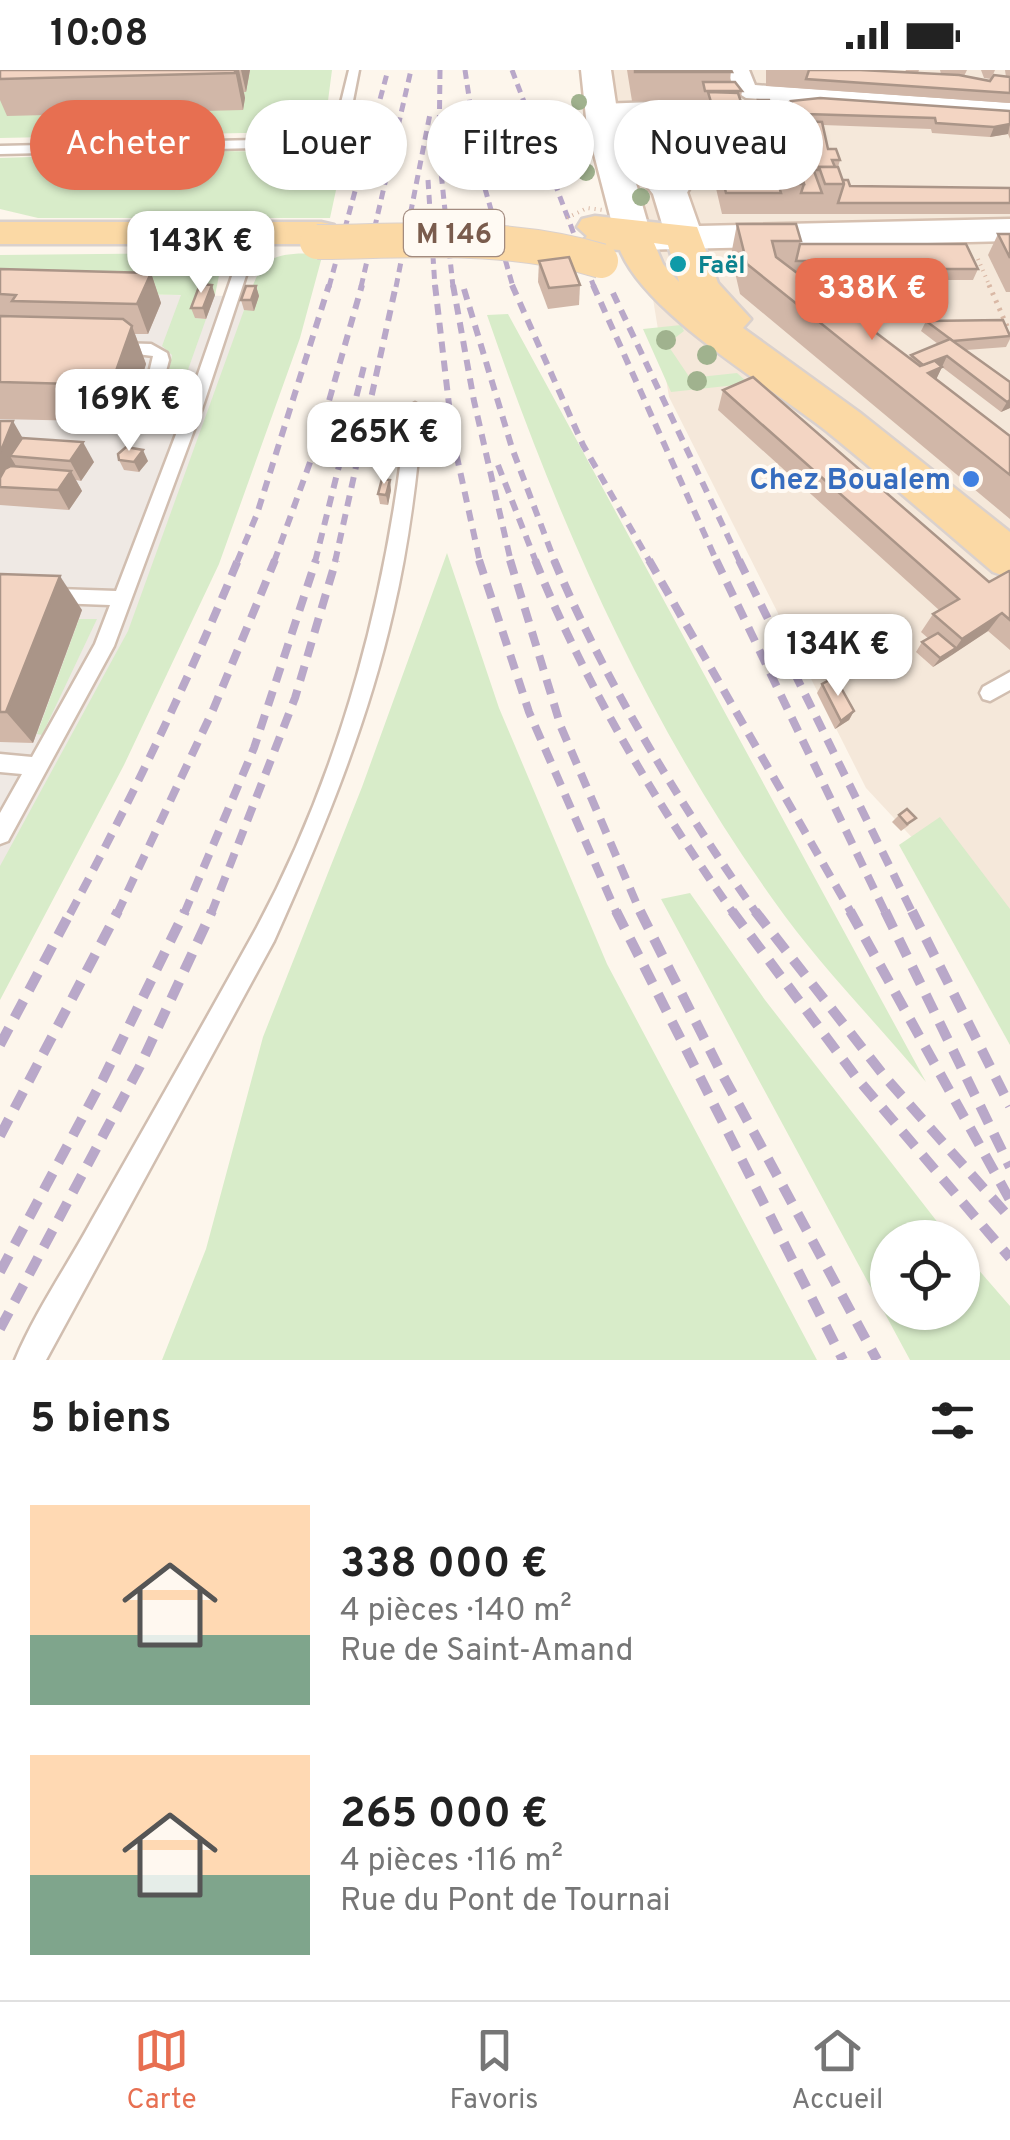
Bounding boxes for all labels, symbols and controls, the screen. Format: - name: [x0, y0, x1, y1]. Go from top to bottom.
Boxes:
- text: 10:08: [50, 11, 148, 60]
- chip: Acheter: [30, 100, 225, 190]
- chip: Louer: [245, 100, 407, 190]
- chip: Filtres: [427, 100, 594, 190]
- chip: Nouveau: [614, 100, 823, 190]
- road number: M 146: [404, 210, 504, 256]
- pin: 143K €: [120, 211, 282, 296]
- text: 143K €: [149, 223, 253, 263]
- place label: Faël: [698, 251, 746, 283]
- marker: Faël: [667, 253, 689, 275]
- pin: 338K €: [791, 258, 953, 343]
- text: 338K €: [817, 270, 927, 310]
- pin: 169K €: [48, 369, 210, 454]
- text: 169K €: [77, 381, 181, 421]
- pin: 265K €: [303, 402, 465, 487]
- text: 265K €: [329, 414, 439, 454]
- place label: Chez Boualem: [749, 463, 951, 500]
- marker: Chez Boualem: [960, 468, 982, 490]
- pin: 134K €: [757, 614, 919, 699]
- text: 134K €: [786, 626, 890, 666]
- map controls: [870, 1220, 980, 1330]
- button: locate: [870, 1220, 980, 1330]
- icon: filters: [925, 1393, 980, 1448]
- text: 5 biens: [30, 1394, 171, 1447]
- text: 338 000 €: [340, 1539, 548, 1592]
- icon: home: [110, 1545, 230, 1665]
- text: 4 pièces · 140 m²: [340, 1592, 572, 1632]
- text: Rue de Saint-Amand: [340, 1632, 633, 1672]
- text: 265 000 €: [340, 1789, 548, 1842]
- icon: home: [110, 1795, 230, 1915]
- text: 4 pièces · 116 m²: [340, 1842, 563, 1882]
- text: Rue du Pont de Tournai: [340, 1882, 671, 1922]
- tab: Carte: [127, 2023, 196, 2119]
- tab: Favoris: [450, 2023, 538, 2119]
- tab: Accueil: [792, 2023, 883, 2119]

